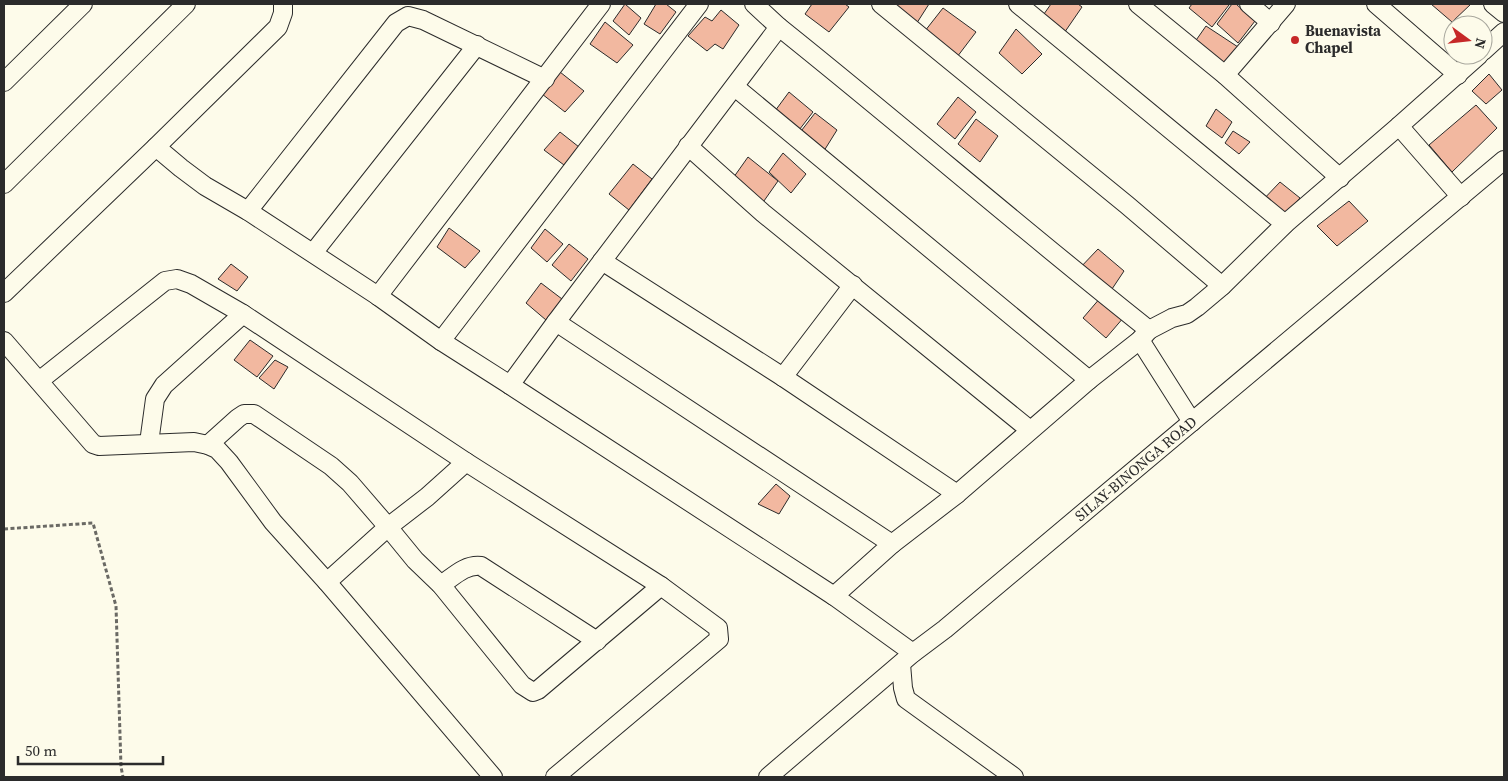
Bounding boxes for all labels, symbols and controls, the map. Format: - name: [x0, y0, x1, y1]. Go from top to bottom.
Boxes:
- north arrow: [1443, 15, 1493, 65]
- place label: Buenavista Chapel: [1305, 20, 1382, 58]
- marker: Buenavista Chapel: [1289, 34, 1301, 46]
- text: N: [1470, 36, 1492, 51]
- street label: SILAY-BINONGA ROAD: [1070, 411, 1201, 526]
- scale bar: [18, 734, 162, 766]
- text: 50 m: [25, 740, 57, 761]

